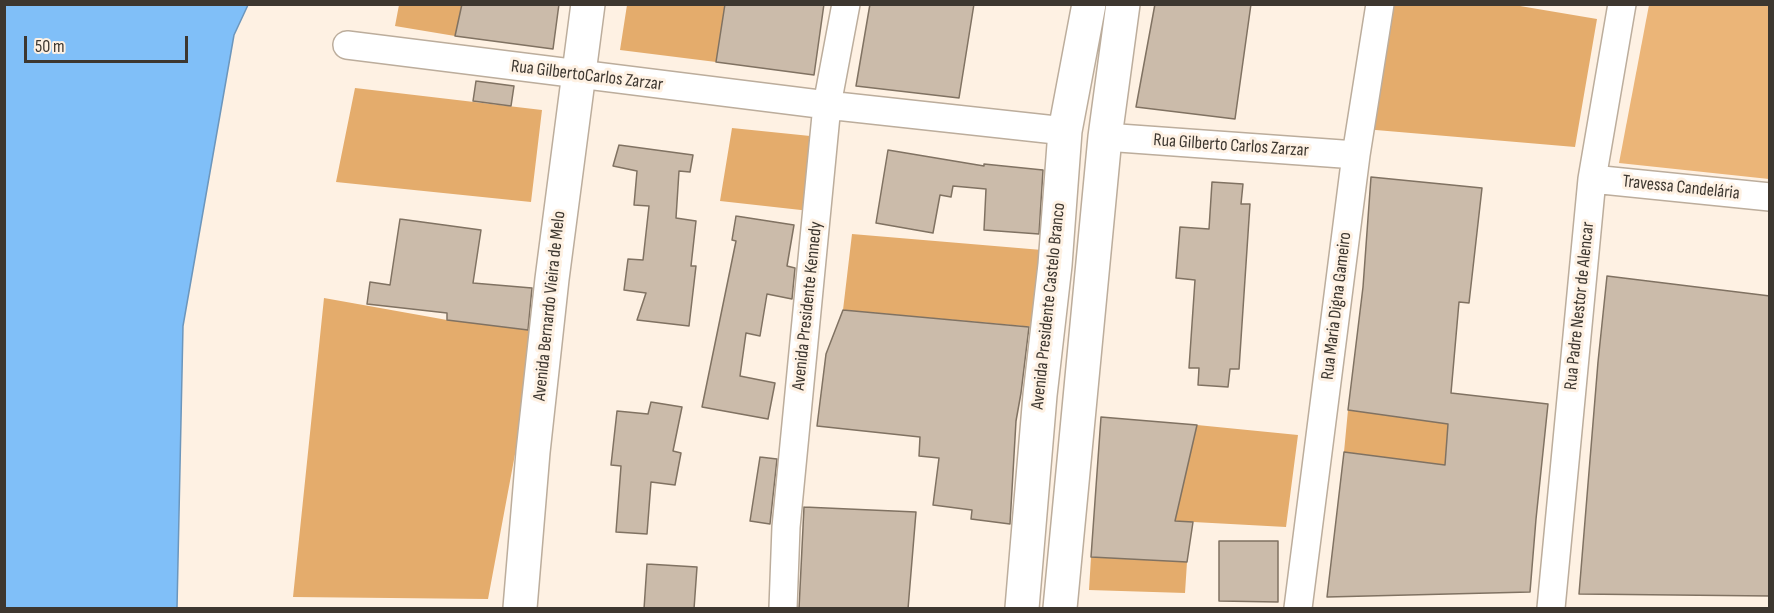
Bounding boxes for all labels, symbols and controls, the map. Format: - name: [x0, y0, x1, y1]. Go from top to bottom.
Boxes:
- scale bar: [27, 24, 190, 62]
- text: 50 m: [35, 36, 65, 57]
- street label: Rua GilbertoCarlos Zarzar: [510, 56, 664, 96]
- street label: Rua Gilberto Carlos Zarzar: [1153, 130, 1309, 162]
- street label: Travessa Candelária: [1621, 171, 1741, 205]
- street label: Avenida Presidente Castelo Branco: [1027, 202, 1071, 410]
- street label: Avenida Bernardo Vieira de Melo: [529, 210, 571, 402]
- street label: Avenida Presidente Kennedy: [788, 221, 828, 391]
- street label: Rua Padre Nestor de Alencar: [1560, 221, 1600, 391]
- street label: Rua Maria Digna Gameiro: [1317, 231, 1357, 381]

